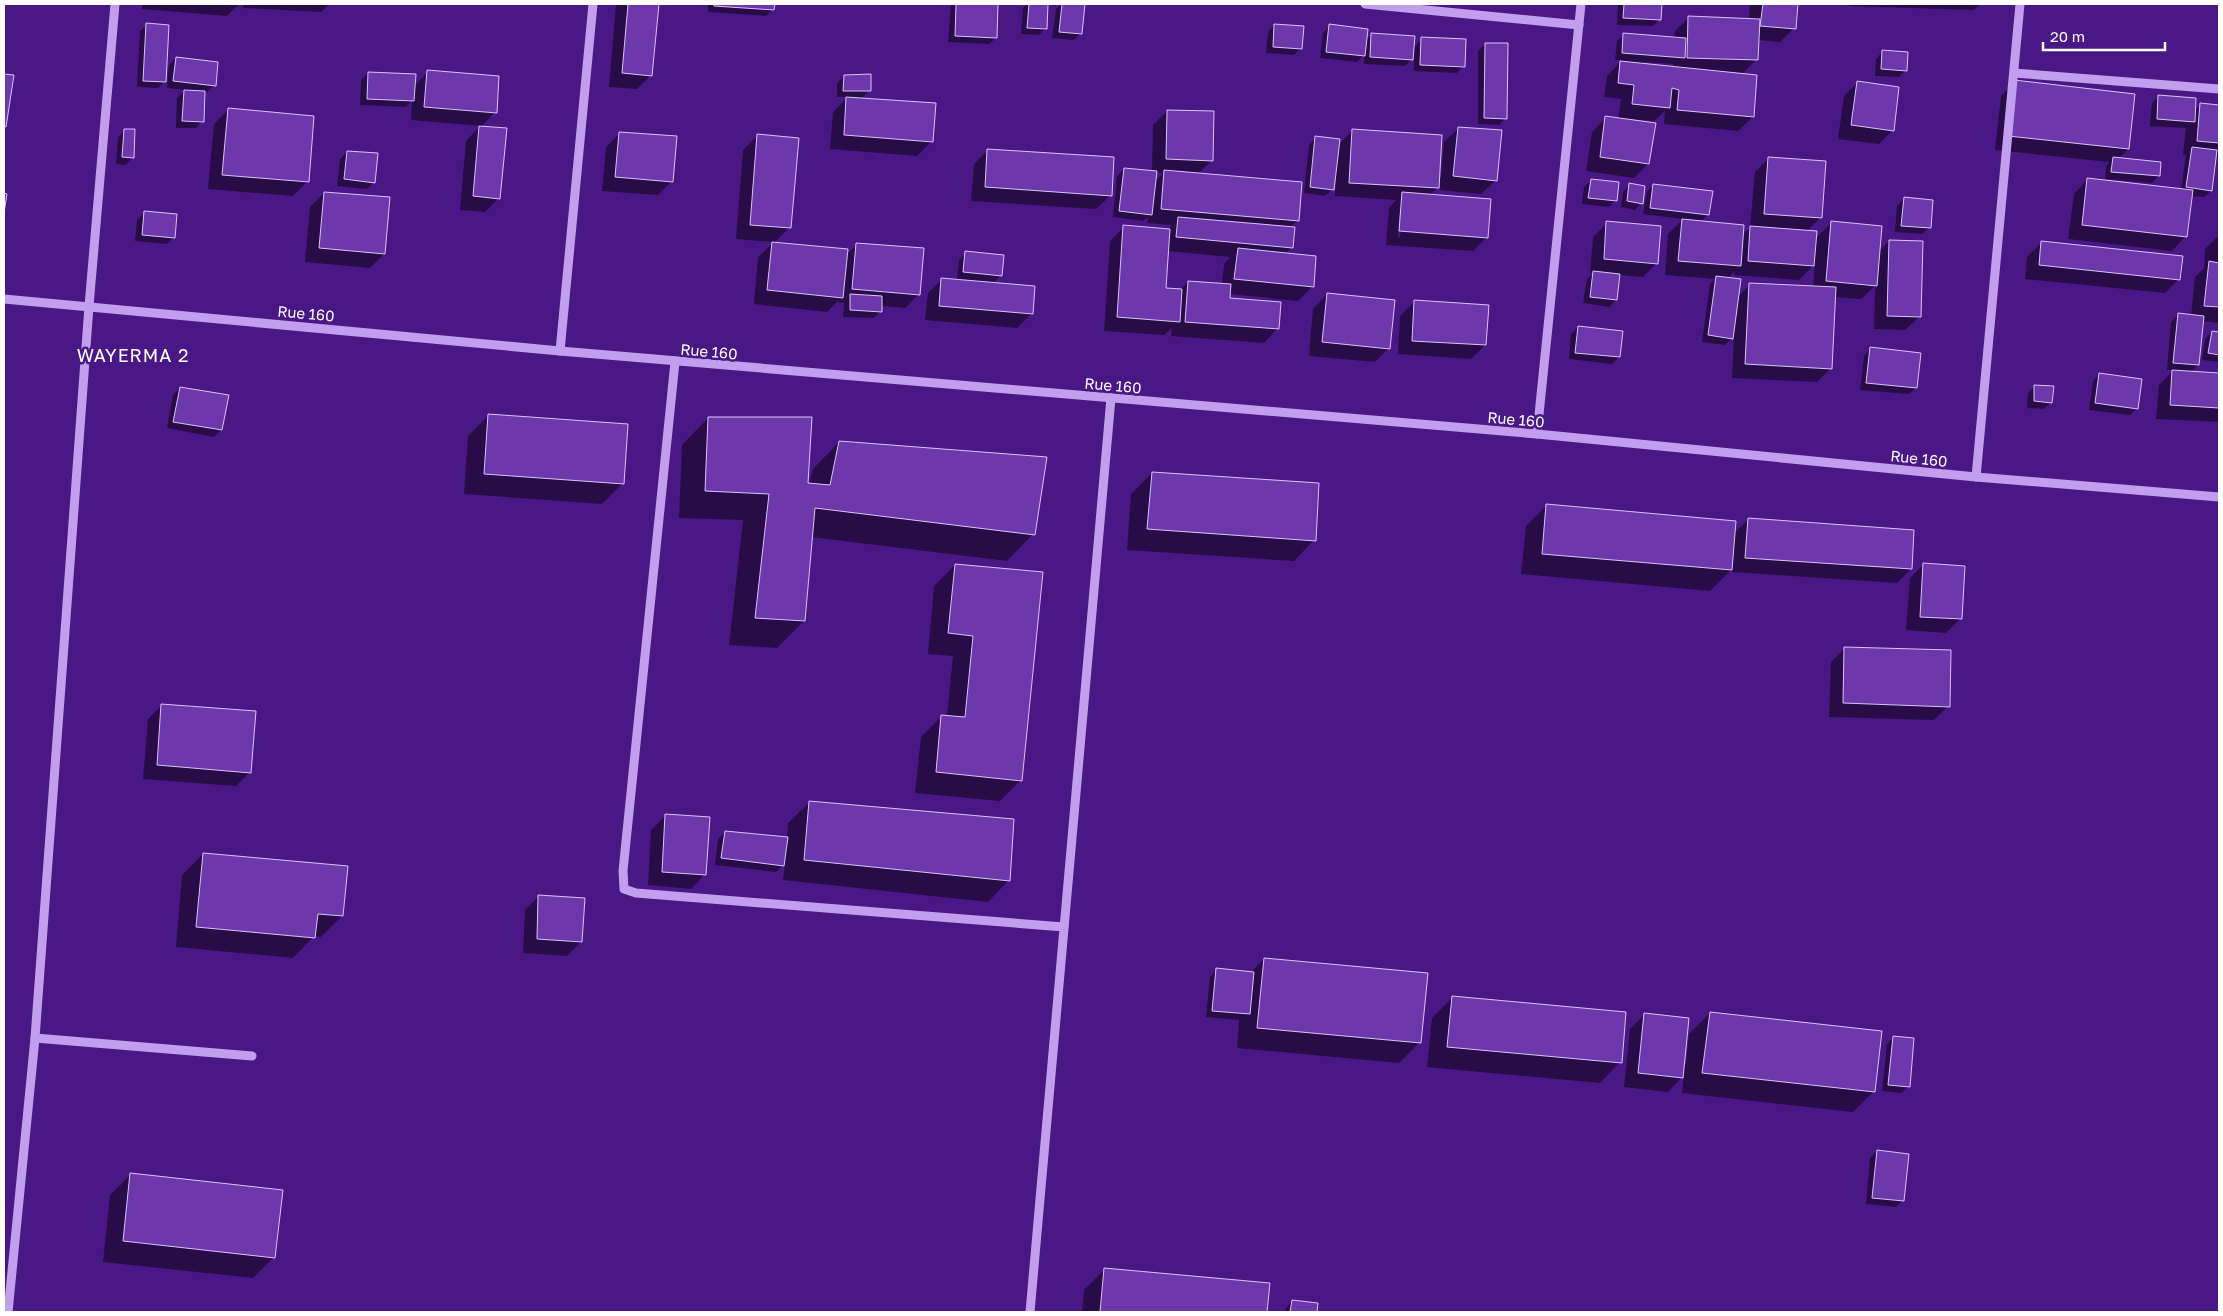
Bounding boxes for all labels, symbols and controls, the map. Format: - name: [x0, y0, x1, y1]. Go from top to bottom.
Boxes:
- scale bar: [2043, 20, 2166, 52]
- text: 20 m: [2050, 27, 2085, 45]
- street label: Rue 160: [277, 302, 335, 324]
- street label: Rue 160: [680, 340, 738, 362]
- district label: WAYERMA 2: [77, 344, 189, 366]
- street label: Rue 160: [1084, 374, 1142, 396]
- street label: Rue 160: [1487, 408, 1545, 430]
- street label: Rue 160: [1890, 446, 1948, 470]

